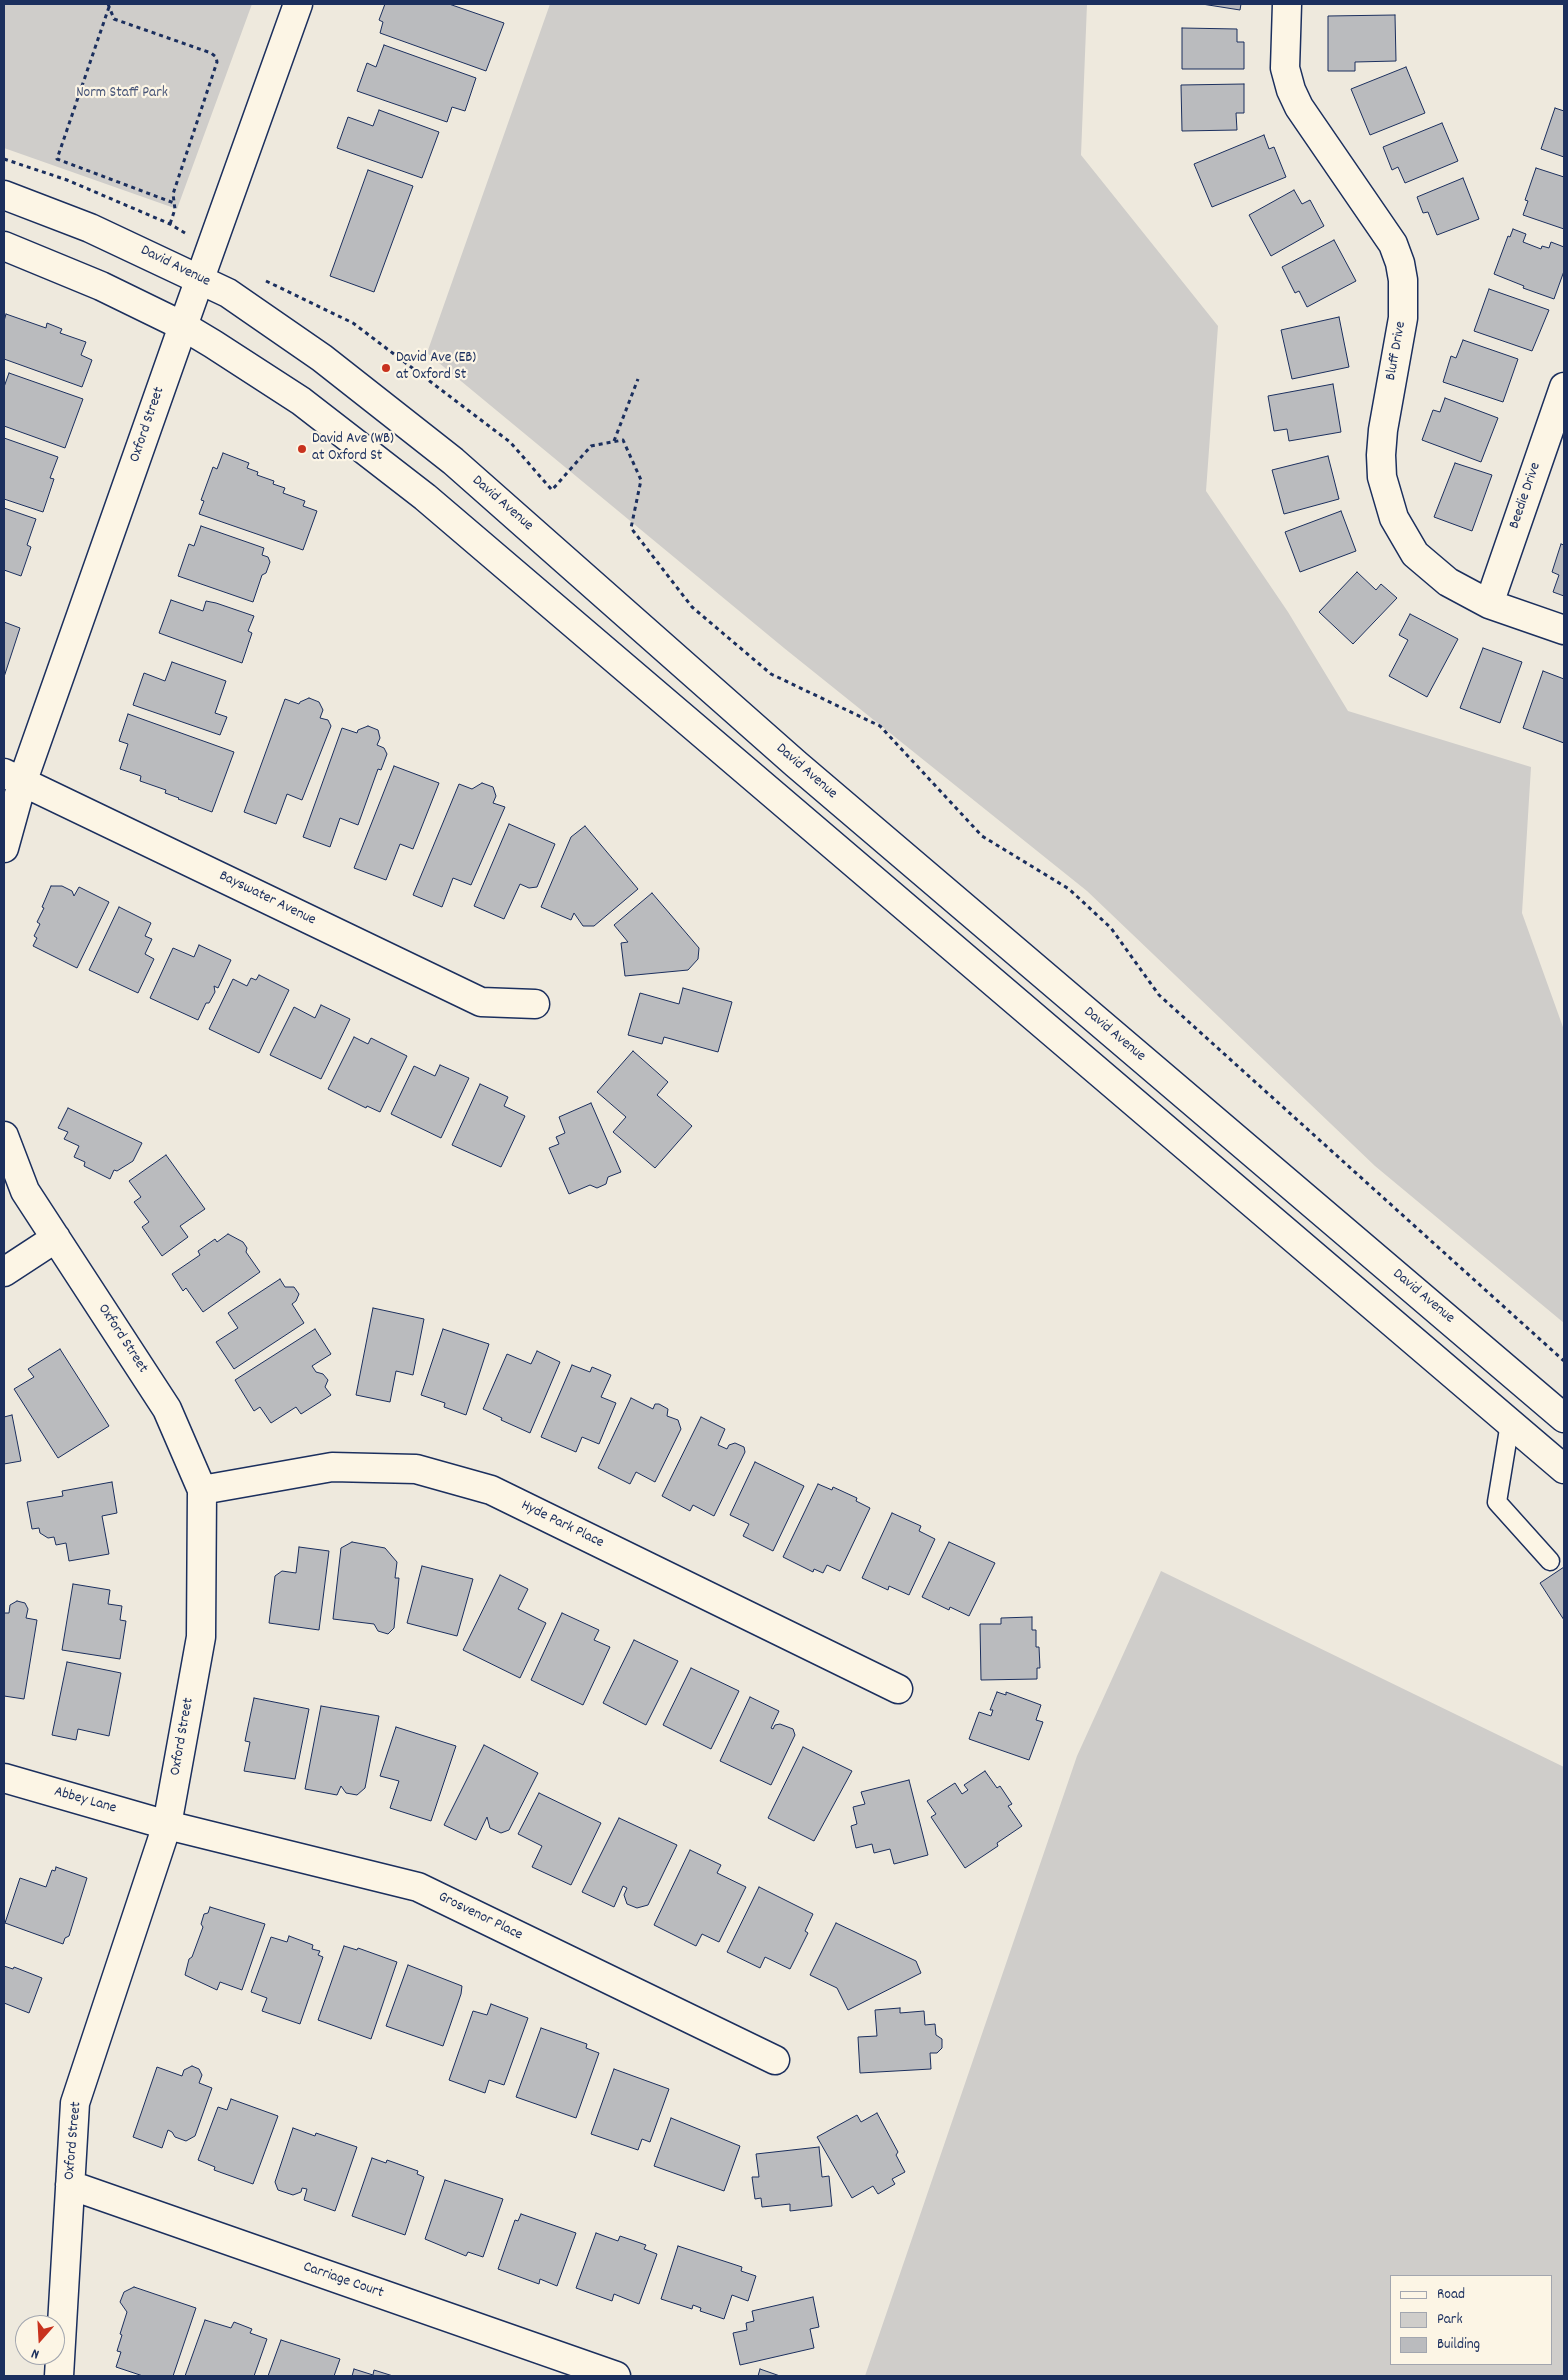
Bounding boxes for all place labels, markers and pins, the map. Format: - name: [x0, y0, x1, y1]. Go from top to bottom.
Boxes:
- place label: David Ave (EB) at Oxford St: [396, 350, 476, 385]
- marker: David Ave (EB) at Oxford St: [380, 362, 392, 374]
- place label: David Ave (WB) at Oxford St: [312, 431, 394, 466]
- marker: David Ave (WB) at Oxford St: [296, 443, 308, 455]

